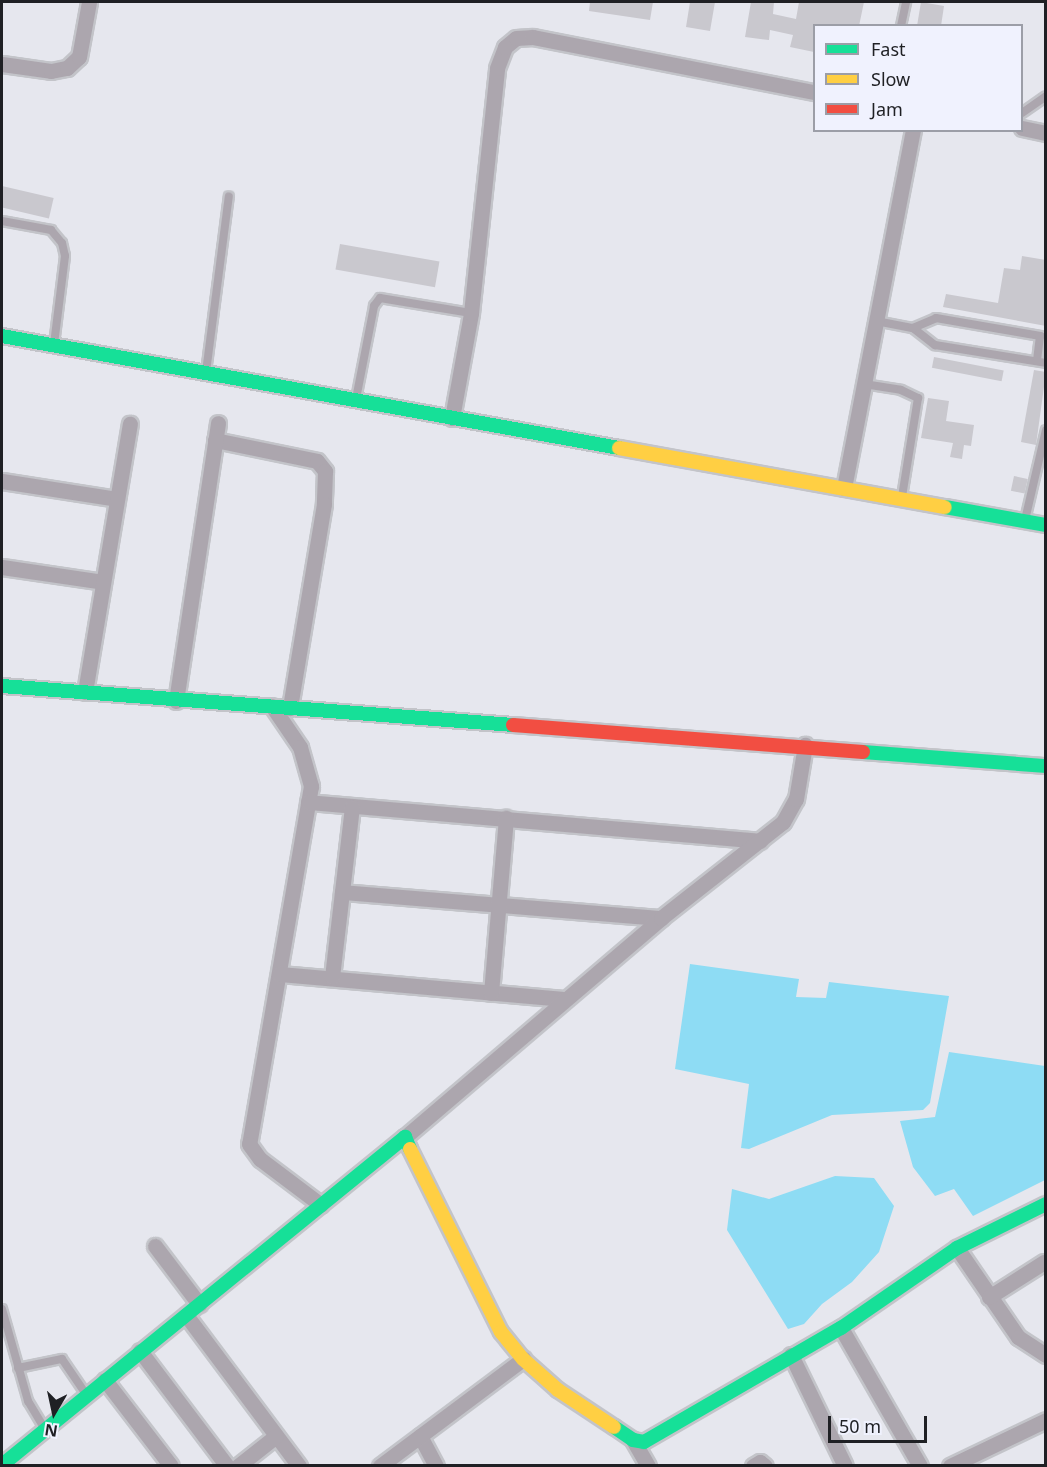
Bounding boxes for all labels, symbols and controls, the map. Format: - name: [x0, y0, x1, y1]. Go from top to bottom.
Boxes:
- legend: [813, 24, 1023, 132]
- text: Fast: [871, 37, 906, 61]
- text: Slow: [871, 67, 910, 91]
- text: Jam: [871, 97, 903, 121]
- north arrow: [24, 1383, 84, 1443]
- scale bar: [831, 1404, 930, 1442]
- text: 50 m: [839, 1414, 881, 1438]
- text: N: [43, 1419, 59, 1443]

